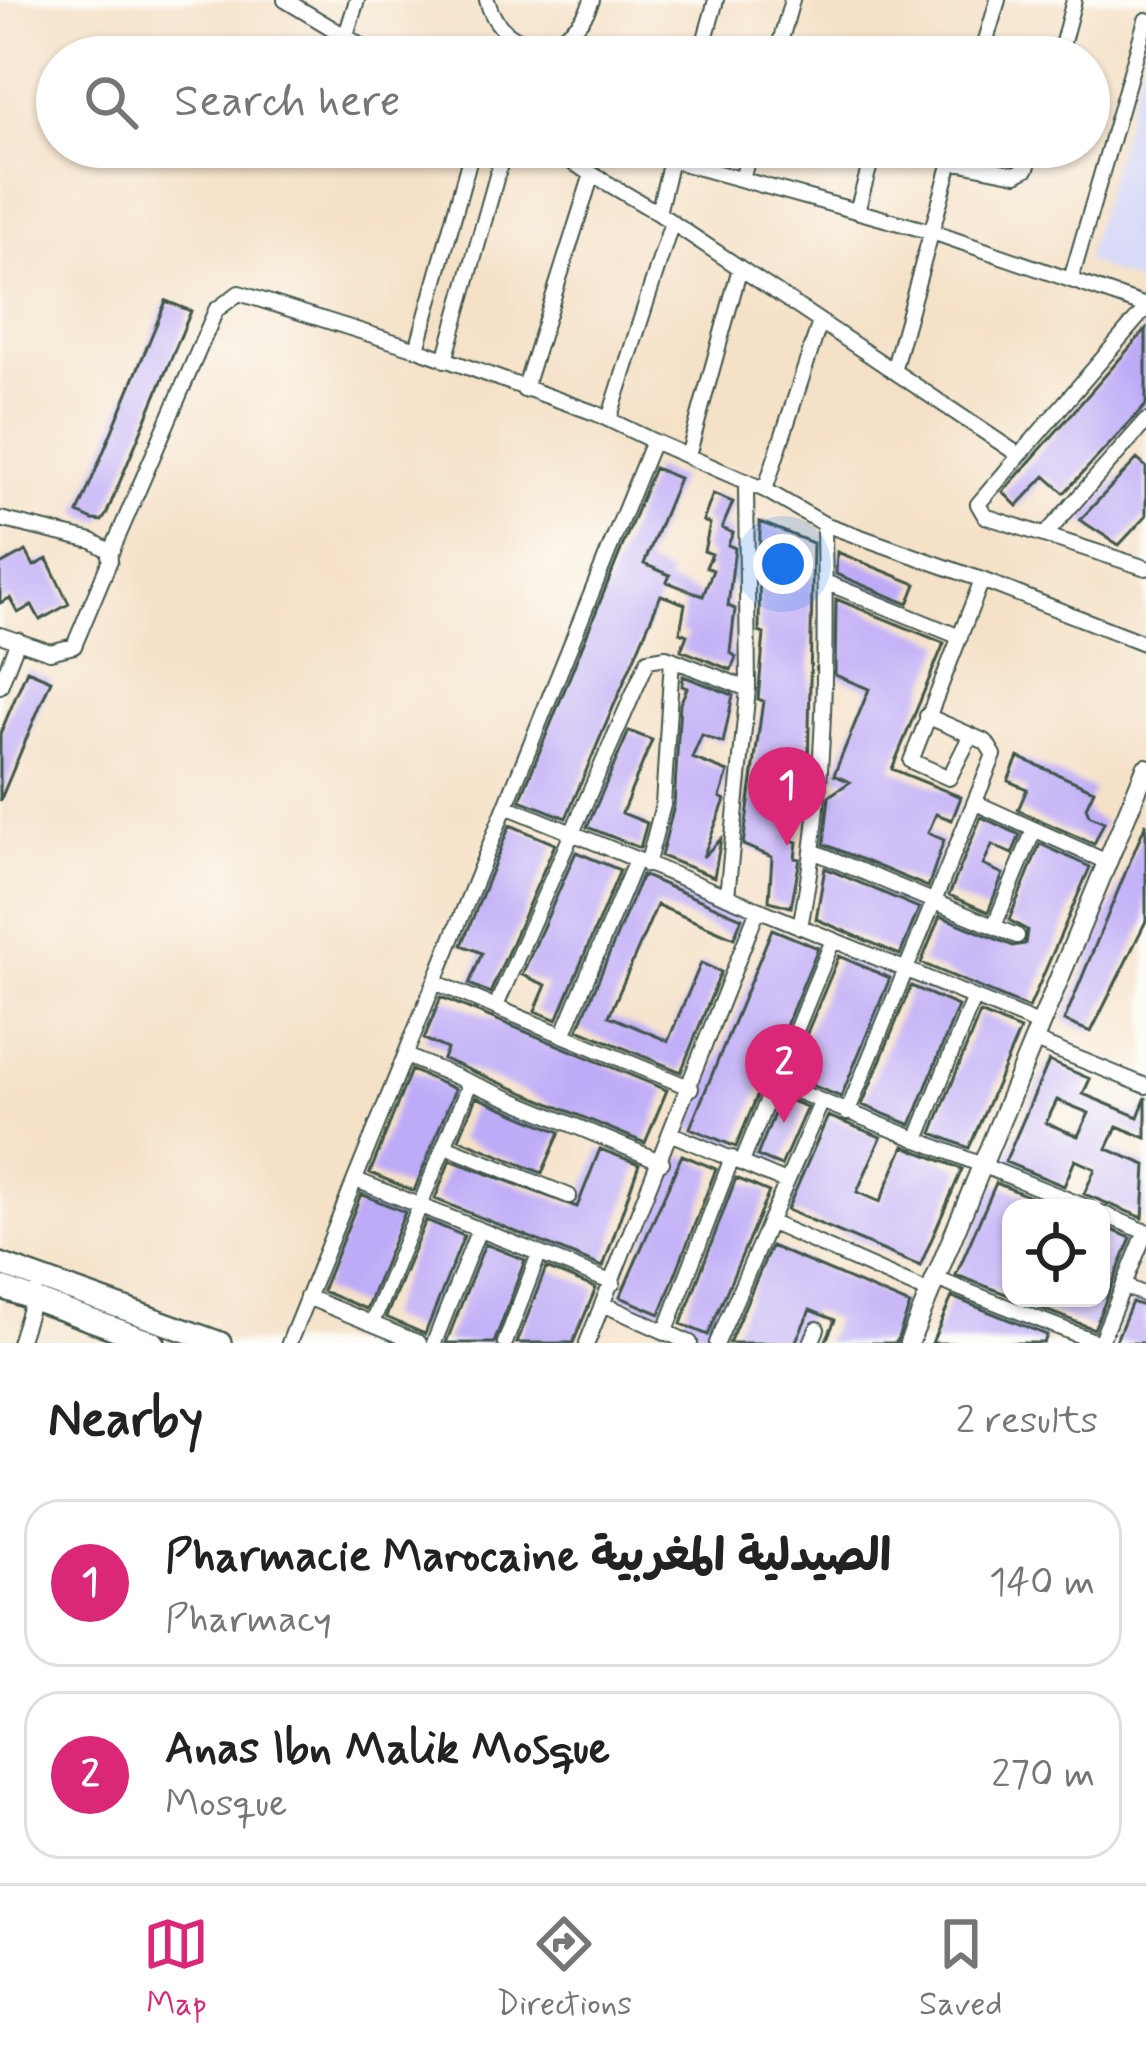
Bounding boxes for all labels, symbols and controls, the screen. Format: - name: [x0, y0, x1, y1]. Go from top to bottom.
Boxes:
- search box: [36, 36, 1110, 168]
- icon: search: [78, 69, 144, 135]
- text: Search here: [174, 73, 401, 132]
- your location: [753, 534, 813, 594]
- pin: 1: [748, 747, 826, 846]
- pin: 2: [745, 1024, 823, 1123]
- map controls: [1002, 1199, 1110, 1307]
- button: locate: [1002, 1199, 1110, 1307]
- text: Nearby: [48, 1388, 203, 1454]
- text: 2 results: [956, 1396, 1098, 1447]
- text: Pharmacie Marocaine الصيدلية المغربية: [165, 1528, 891, 1587]
- text: 1: [81, 1558, 99, 1609]
- text: 140 m: [989, 1558, 1095, 1609]
- text: Pharmacy: [165, 1595, 332, 1646]
- text: Anas Ibn Malik Mosque: [165, 1720, 610, 1779]
- text: 2: [80, 1750, 100, 1801]
- text: 270 m: [991, 1750, 1095, 1801]
- text: Mosque: [165, 1779, 287, 1830]
- tab: Map: [143, 1911, 209, 2027]
- tab: Directions: [496, 1911, 632, 2027]
- tab: Saved: [919, 1911, 1003, 2027]

